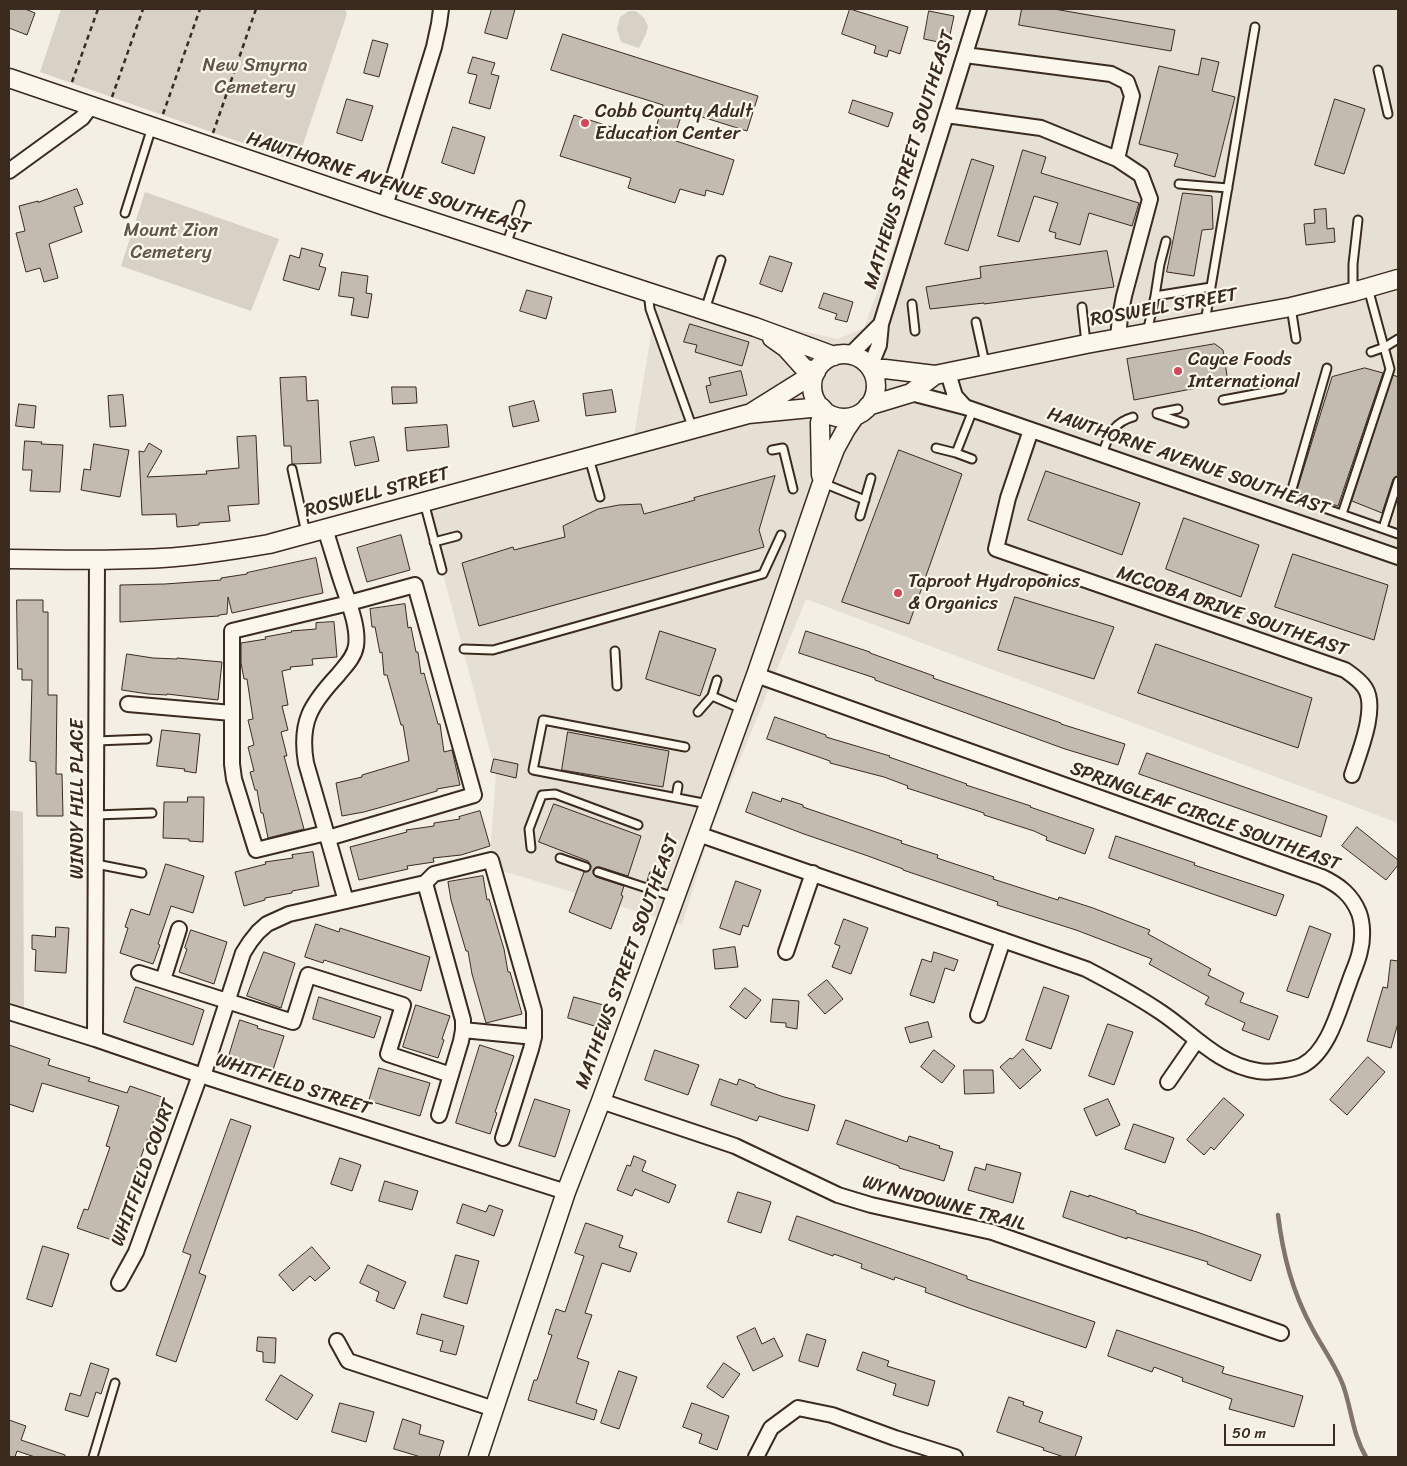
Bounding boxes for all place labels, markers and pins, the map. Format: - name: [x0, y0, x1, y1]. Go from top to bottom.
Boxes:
- place label: Cobb County Adult Education Center: [595, 101, 753, 145]
- marker: Cobb County Adult Education Center: [579, 117, 591, 129]
- place label: Cayce Foods International: [1188, 349, 1300, 393]
- marker: Cayce Foods International: [1172, 365, 1184, 377]
- place label: Taproot Hydroponics & Organics: [908, 571, 1080, 615]
- marker: Taproot Hydroponics & Organics: [892, 587, 904, 599]

